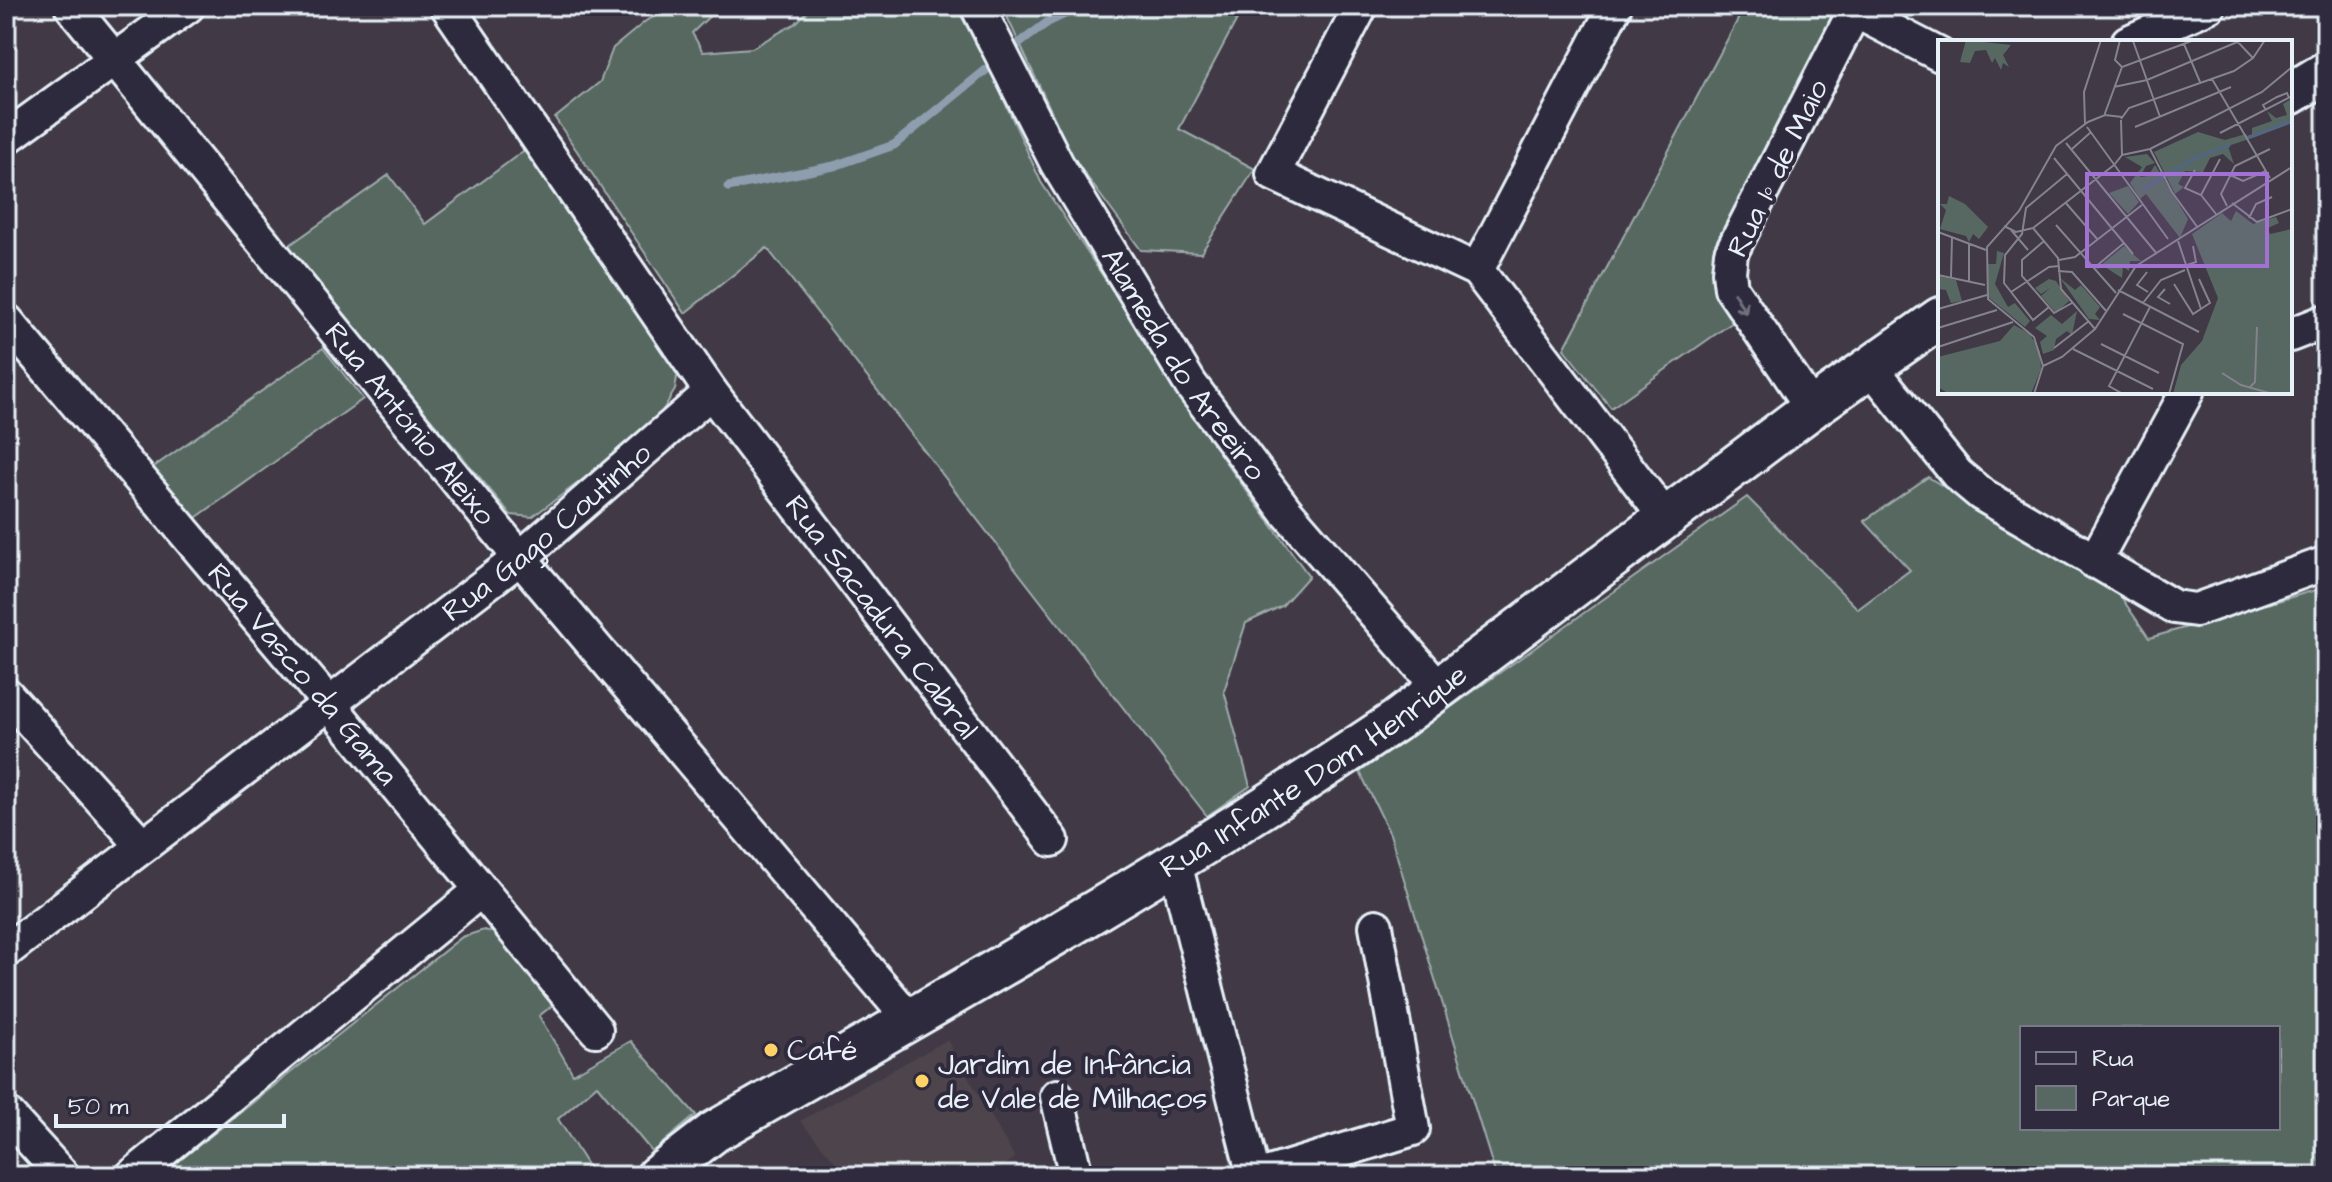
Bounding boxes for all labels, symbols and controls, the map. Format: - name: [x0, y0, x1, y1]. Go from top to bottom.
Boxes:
- inset map: [1938, 40, 2292, 394]
- street label: Rua 1º de Maio: [1717, 72, 1839, 264]
- street label: Alameda do Areeiro: [1091, 240, 1276, 490]
- one-way arrow: [1733, 291, 1749, 314]
- street label: Rua António Aleixo: [314, 313, 505, 535]
- street label: Rua Gago Coutinho: [434, 433, 661, 632]
- street label: Rua Sacadura Cabral: [775, 486, 988, 748]
- street label: Rua Vasco da Gama: [197, 554, 408, 795]
- street label: Rua Infante Dom Henrique: [1152, 654, 1476, 889]
- legend: [2020, 1026, 2280, 1130]
- place label: Café: [787, 1030, 858, 1072]
- marker: Café: [762, 1041, 780, 1059]
- text: Rua: [2092, 1042, 2134, 1076]
- place label: Jardim de Infância de Vale de Milhaços: [938, 1044, 1207, 1120]
- marker: Jardim de Infância de Vale de Milhaços: [913, 1072, 931, 1090]
- scale bar: [56, 1078, 284, 1128]
- text: Parque: [2092, 1082, 2170, 1116]
- text: 50 m: [68, 1090, 129, 1124]

